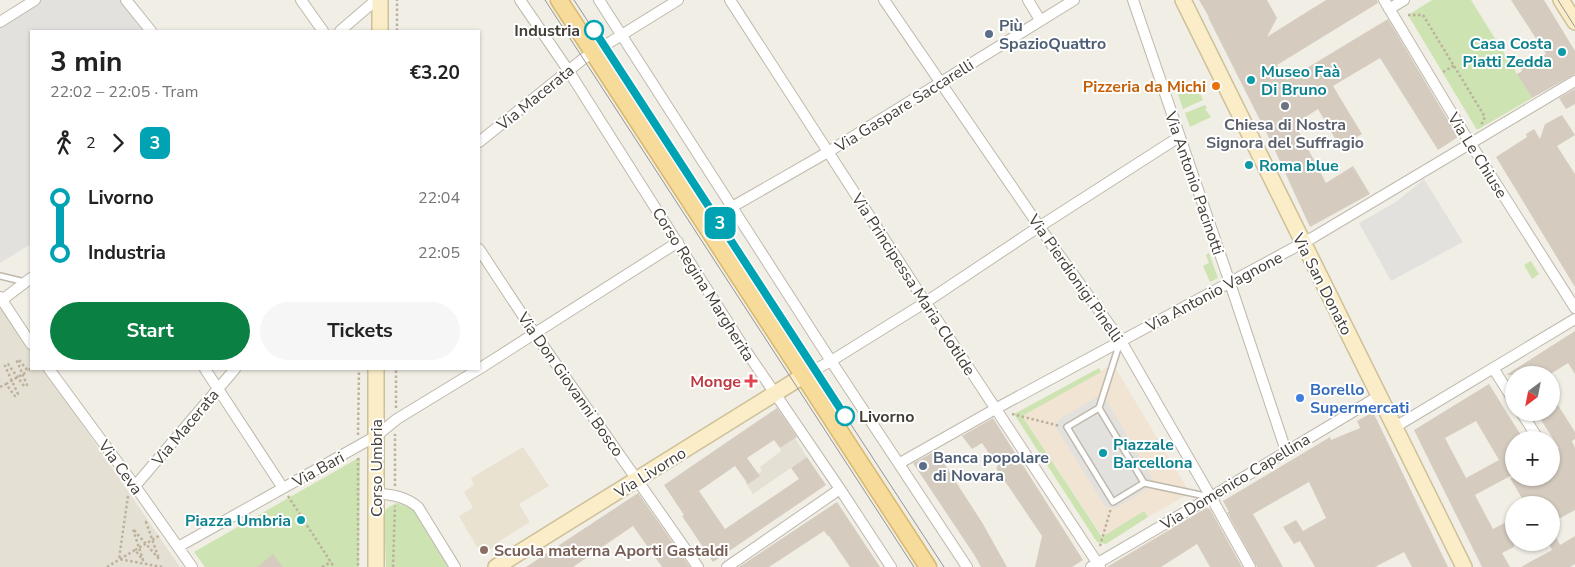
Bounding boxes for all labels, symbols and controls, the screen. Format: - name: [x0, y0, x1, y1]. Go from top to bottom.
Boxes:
- place label: Più SpazioQuattro: [999, 15, 1106, 55]
- place label: Industria: [514, 20, 580, 42]
- marker: Industria: [584, 20, 604, 40]
- marker: Più SpazioQuattro: [983, 28, 995, 40]
- place label: Casa Costa Piatti Zedda: [1462, 33, 1552, 73]
- text: 3 min: [50, 43, 122, 81]
- marker: Casa Costa Piatti Zedda: [1556, 46, 1568, 58]
- street label: Via Gaspare Saccarelli: [830, 54, 978, 158]
- text: €3.20: [410, 60, 460, 86]
- street label: Via Macerata: [492, 60, 579, 136]
- place label: Museo Faà Di Bruno: [1261, 61, 1340, 101]
- marker: Museo Faà Di Bruno: [1245, 74, 1257, 86]
- place label: Pizzeria da Michi: [1083, 76, 1206, 98]
- marker: Pizzeria da Michi: [1210, 80, 1222, 92]
- text: 22:02 – 22:05 · Tram: [50, 81, 198, 103]
- marker: Chiesa di Nostra Signora del Suffragio: [1279, 100, 1291, 112]
- street label: Via Antonio Pacinotti: [1159, 108, 1229, 258]
- street label: Via Le Chiuse: [1442, 108, 1512, 203]
- place label: Chiesa di Nostra Signora del Suffragio: [1206, 114, 1364, 154]
- icon: walk: [50, 129, 78, 157]
- icon: forward: [104, 129, 132, 157]
- text: 3: [150, 131, 160, 155]
- text: 2: [86, 132, 96, 154]
- place label: Roma blue: [1259, 155, 1339, 177]
- marker: Roma blue: [1243, 159, 1255, 171]
- text: Livorno: [88, 185, 154, 211]
- text: 22:04: [418, 187, 460, 209]
- street label: Via Principessa Maria Clotilde: [845, 188, 980, 380]
- street label: Corso Regina Margherita: [647, 203, 760, 366]
- line badge: 3: [704, 207, 736, 239]
- street label: Via Pierdionigi Pinelli: [1022, 209, 1128, 347]
- text: 3: [715, 211, 725, 235]
- street label: Via San Donato: [1287, 229, 1357, 339]
- text: Industria: [88, 240, 166, 266]
- text: 22:05: [418, 242, 460, 264]
- street label: Via Antonio Vagnone: [1141, 247, 1287, 338]
- button: Start: [50, 302, 250, 360]
- button: Tickets: [260, 302, 460, 360]
- street label: Via Don Giovanni Bosco: [511, 307, 628, 461]
- north arrow: [1505, 366, 1560, 421]
- map controls: [1505, 366, 1560, 551]
- place label: Monge: [690, 371, 741, 393]
- marker: Monge: [745, 375, 757, 387]
- place label: Borello Supermercati: [1310, 379, 1409, 419]
- street label: Via Macerata: [147, 385, 224, 471]
- marker: Borello Supermercati: [1294, 392, 1306, 404]
- marker: Livorno: [835, 406, 855, 426]
- place label: Livorno: [859, 406, 914, 428]
- street label: Corso Umbria: [366, 419, 388, 517]
- street label: Via Domenico Capellina: [1156, 428, 1314, 536]
- button: +: [1505, 431, 1560, 486]
- place label: Piazzale Barcellona: [1113, 434, 1192, 474]
- street label: Via Ceva: [92, 435, 147, 499]
- street label: Via Livorno: [610, 442, 691, 504]
- street label: Via Bari: [288, 447, 348, 494]
- place label: Banca popolare di Novara: [933, 447, 1049, 487]
- marker: Piazzale Barcellona: [1097, 447, 1109, 459]
- marker: Banca popolare di Novara: [917, 460, 929, 472]
- button: −: [1505, 496, 1560, 551]
- place label: Piazza Umbria: [185, 510, 291, 532]
- marker: Piazza Umbria: [295, 514, 307, 526]
- place label: Scuola materna Aporti Gastaldi: [494, 540, 728, 562]
- marker: Scuola materna Aporti Gastaldi: [478, 544, 490, 556]

